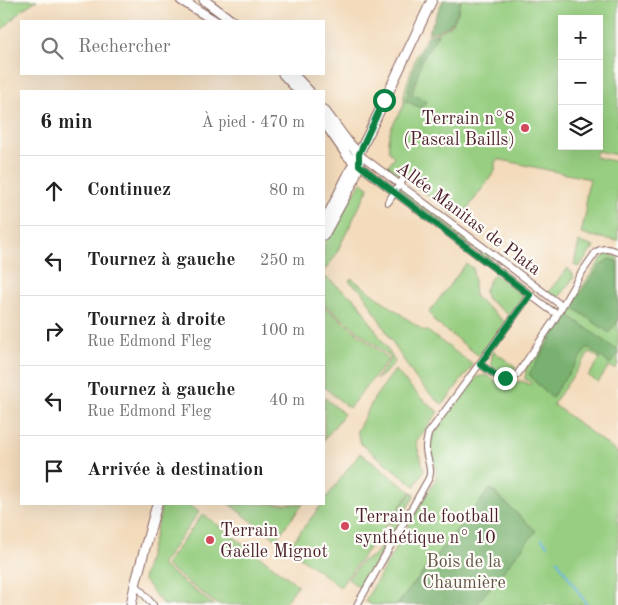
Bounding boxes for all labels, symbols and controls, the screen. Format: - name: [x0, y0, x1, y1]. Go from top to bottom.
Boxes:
- map controls: [558, 15, 603, 150]
- button: +: [558, 15, 603, 60]
- search box: [20, 20, 325, 75]
- icon: search: [38, 34, 66, 62]
- text: Rechercher: [78, 38, 171, 57]
- button: −: [558, 60, 603, 105]
- route start: [373, 89, 396, 112]
- button: layers: [558, 105, 603, 150]
- place label: Terrain n°8 (Pascal Baills): [403, 110, 515, 149]
- text: 6 min: [40, 112, 93, 133]
- text: À pied · 470 m: [202, 115, 305, 131]
- marker: Terrain n°8 (Pascal Baills): [519, 122, 531, 134]
- street label: Allée Manitas de Plata: [393, 159, 544, 279]
- icon: ahead: [40, 177, 68, 205]
- text: Continuez: [87, 181, 171, 200]
- text: 80 m: [269, 183, 305, 199]
- icon: left: [40, 247, 68, 275]
- text: Tournez à gauche: [87, 251, 235, 270]
- text: 250 m: [260, 253, 305, 269]
- text: Tournez à droite: [87, 311, 226, 330]
- icon: right: [40, 317, 68, 345]
- text: 100 m: [260, 323, 305, 339]
- text: Rue Edmond Fleg: [87, 334, 211, 350]
- route end: [494, 367, 517, 390]
- text: Tournez à gauche: [87, 381, 235, 400]
- icon: left: [40, 387, 68, 415]
- text: 40 m: [269, 393, 305, 409]
- text: Rue Edmond Fleg: [87, 404, 211, 420]
- icon: arrive: [40, 457, 68, 485]
- text: Arrivée à destination: [87, 461, 263, 480]
- place label: Terrain de football synthétique n° 10: [355, 508, 499, 547]
- marker: Terrain de football synthétique n° 10: [339, 520, 351, 532]
- place label: Terrain Gaëlle Mignot: [220, 522, 328, 561]
- marker: Terrain Gaëlle Mignot: [204, 534, 216, 546]
- park label: Bois de la Chaumière: [422, 553, 506, 592]

